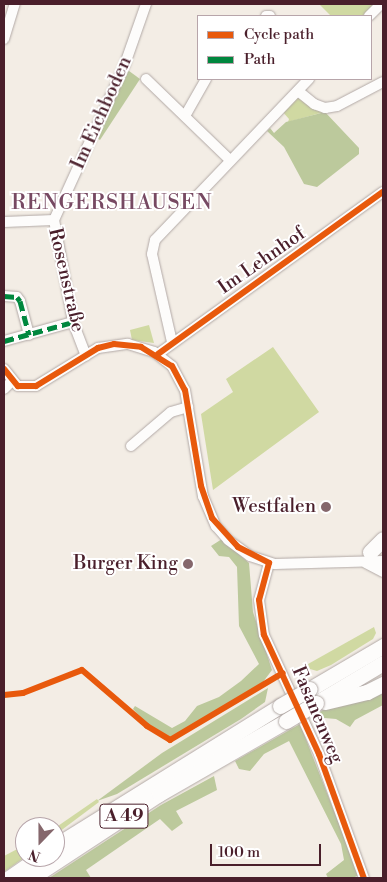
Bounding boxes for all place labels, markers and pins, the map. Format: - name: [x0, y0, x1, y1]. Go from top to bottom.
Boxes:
- place label: Westfalen: [232, 496, 316, 518]
- marker: Westfalen: [320, 501, 332, 513]
- place label: Burger King: [73, 553, 178, 575]
- marker: Burger King: [182, 558, 194, 570]

